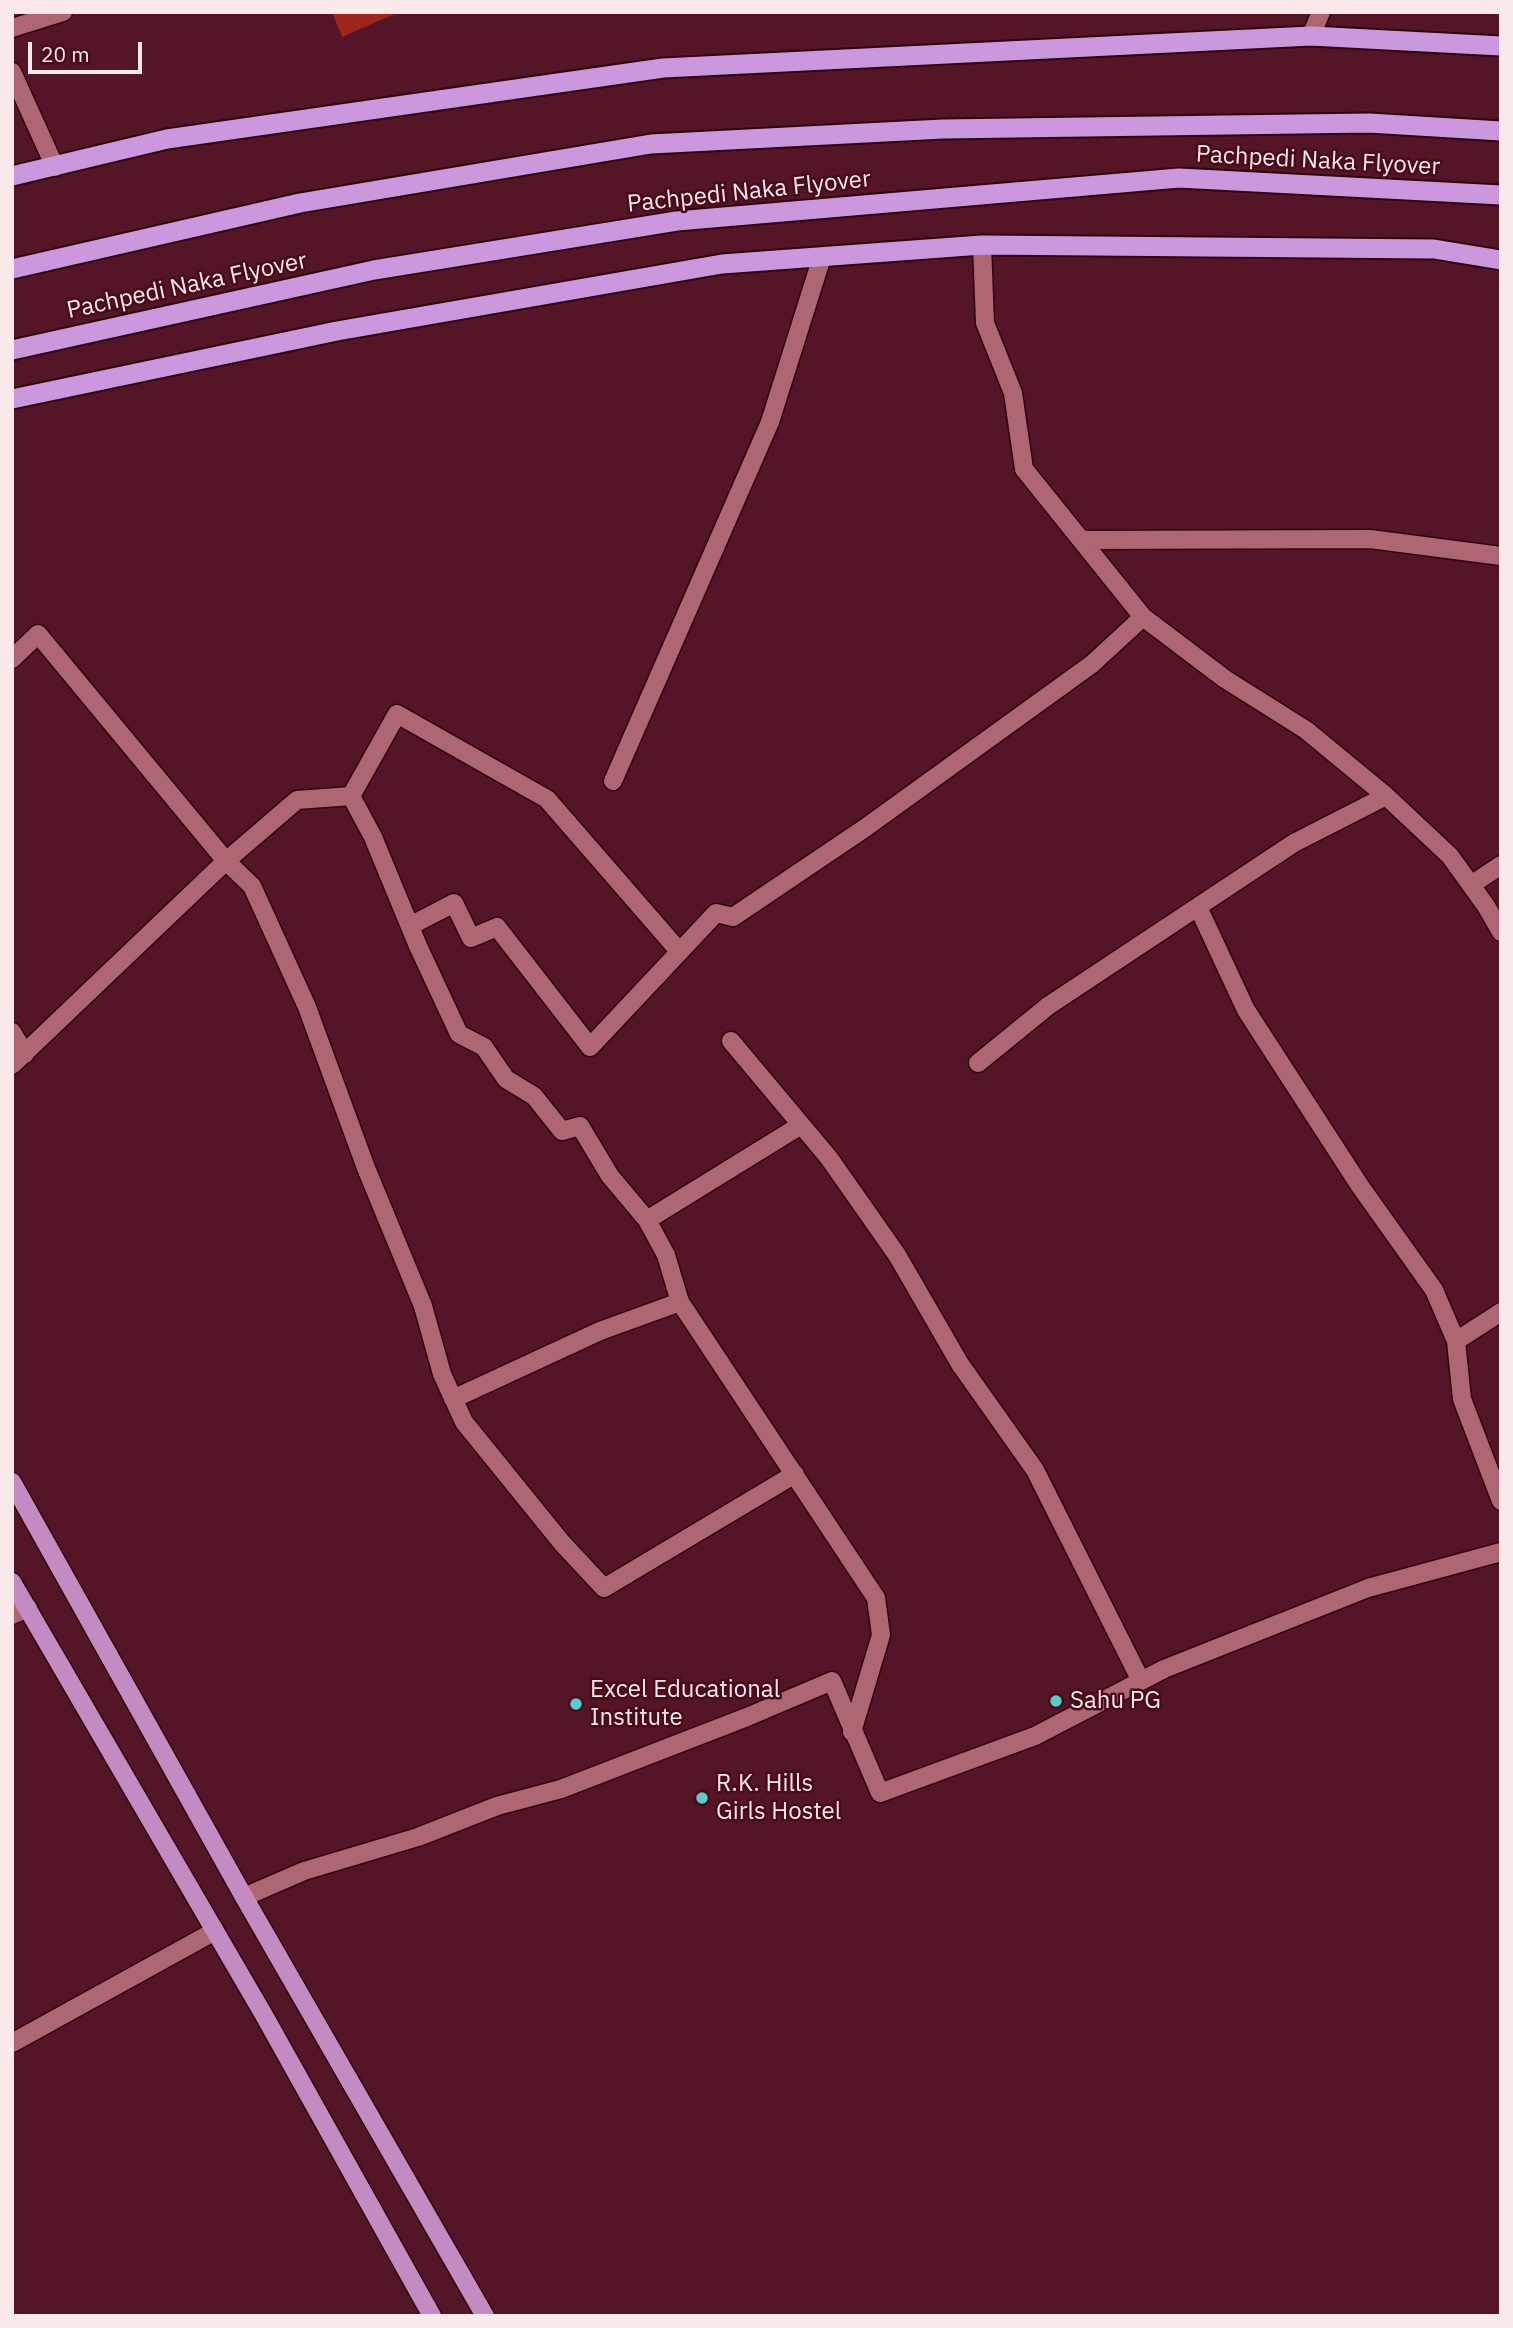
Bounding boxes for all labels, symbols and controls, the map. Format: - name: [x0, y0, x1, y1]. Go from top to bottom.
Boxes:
- scale bar: [32, 28, 145, 72]
- text: 20 m: [41, 40, 90, 68]
- street label: Pachpedi Naka Flyover: [1195, 140, 1441, 182]
- street label: Pachpedi Naka Flyover: [626, 165, 872, 219]
- street label: Pachpedi Naka Flyover: [64, 246, 310, 326]
- place label: Excel Educational Institute: [590, 1676, 780, 1732]
- place label: Sahu PG: [1070, 1687, 1161, 1715]
- marker: Sahu PG: [1048, 1693, 1064, 1709]
- marker: Excel Educational Institute: [568, 1696, 584, 1712]
- place label: R.K. Hills Girls Hostel: [716, 1770, 841, 1826]
- marker: R.K. Hills Girls Hostel: [694, 1790, 710, 1806]

